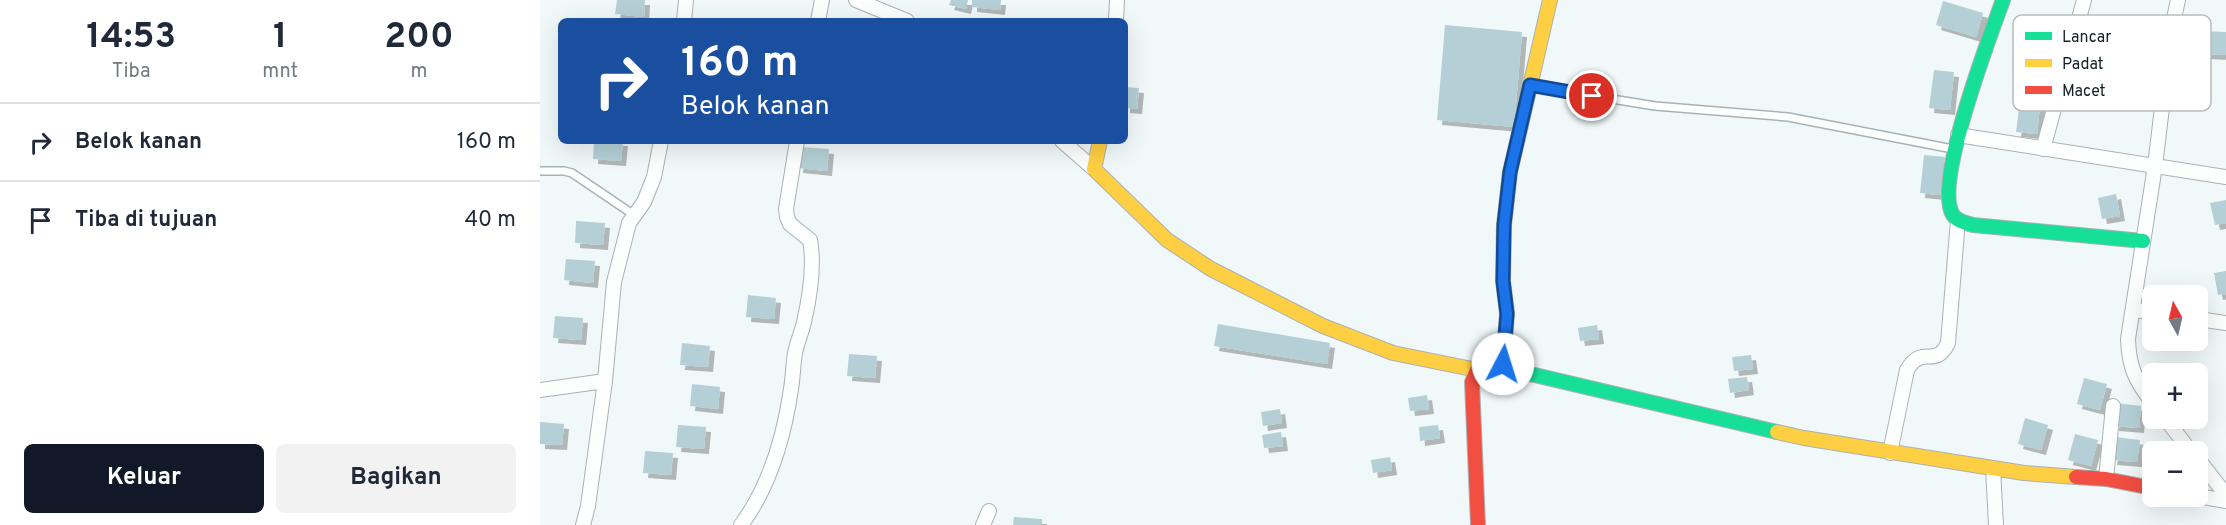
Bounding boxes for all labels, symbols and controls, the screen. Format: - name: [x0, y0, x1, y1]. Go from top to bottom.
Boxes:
- text: 14:53: [86, 15, 176, 61]
- text: 1: [273, 15, 287, 61]
- text: 200: [384, 15, 454, 61]
- legend: [2013, 15, 2211, 111]
- text: Lancar: [2062, 28, 2112, 48]
- text: 160 m: [681, 38, 799, 91]
- icon: right: [582, 42, 660, 120]
- text: Padat: [2062, 55, 2104, 75]
- text: Tiba: [112, 59, 151, 85]
- text: mnt: [262, 59, 298, 85]
- text: m: [411, 59, 427, 85]
- pin: [1566, 70, 1617, 121]
- icon: arrive: [1575, 79, 1608, 112]
- text: Macet: [2062, 82, 2106, 102]
- text: Belok kanan: [681, 90, 830, 124]
- icon: right: [24, 126, 57, 159]
- text: Belok kanan: [75, 129, 202, 156]
- text: 160 m: [457, 129, 516, 156]
- icon: arrive: [24, 204, 57, 237]
- text: Tiba di tujuan: [75, 207, 217, 234]
- text: 40 m: [464, 207, 516, 234]
- north arrow: [2142, 285, 2208, 351]
- map controls: [2142, 285, 2208, 507]
- position arrow: [1471, 332, 1535, 396]
- button: +: [2142, 363, 2208, 429]
- button: −: [2142, 441, 2208, 507]
- button: Keluar: [24, 444, 264, 513]
- button: Bagikan: [276, 444, 516, 513]

